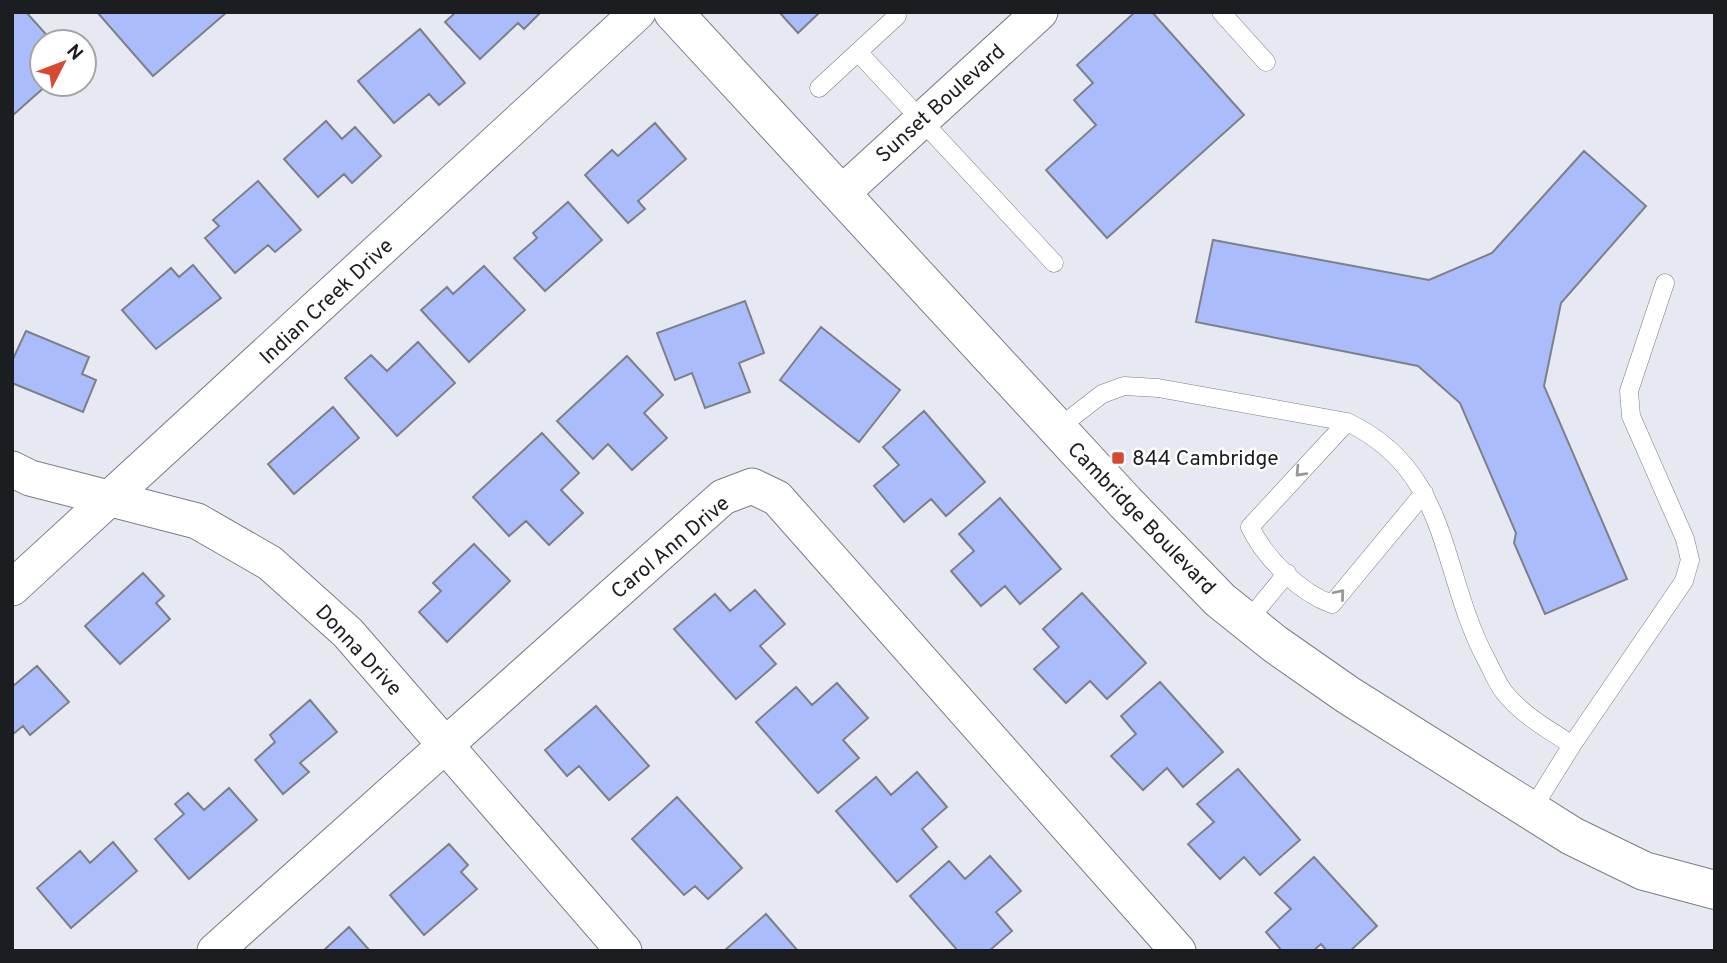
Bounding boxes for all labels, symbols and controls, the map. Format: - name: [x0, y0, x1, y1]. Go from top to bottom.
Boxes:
- north arrow: [28, 28, 98, 98]
- street label: Sunset Boulevard: [871, 39, 1011, 169]
- text: N: [61, 40, 88, 66]
- street label: Indian Creek Drive: [254, 233, 400, 371]
- street label: Cambridge Boulevard: [1061, 437, 1221, 601]
- place label: 844 Cambridge: [1132, 446, 1278, 473]
- marker: 844 Cambridge: [1110, 450, 1126, 466]
- one-way arrow: [1296, 464, 1308, 477]
- street label: Carol Ann Drive: [606, 491, 736, 606]
- one-way arrow: [1332, 589, 1344, 602]
- street label: Donna Drive: [309, 600, 407, 702]

